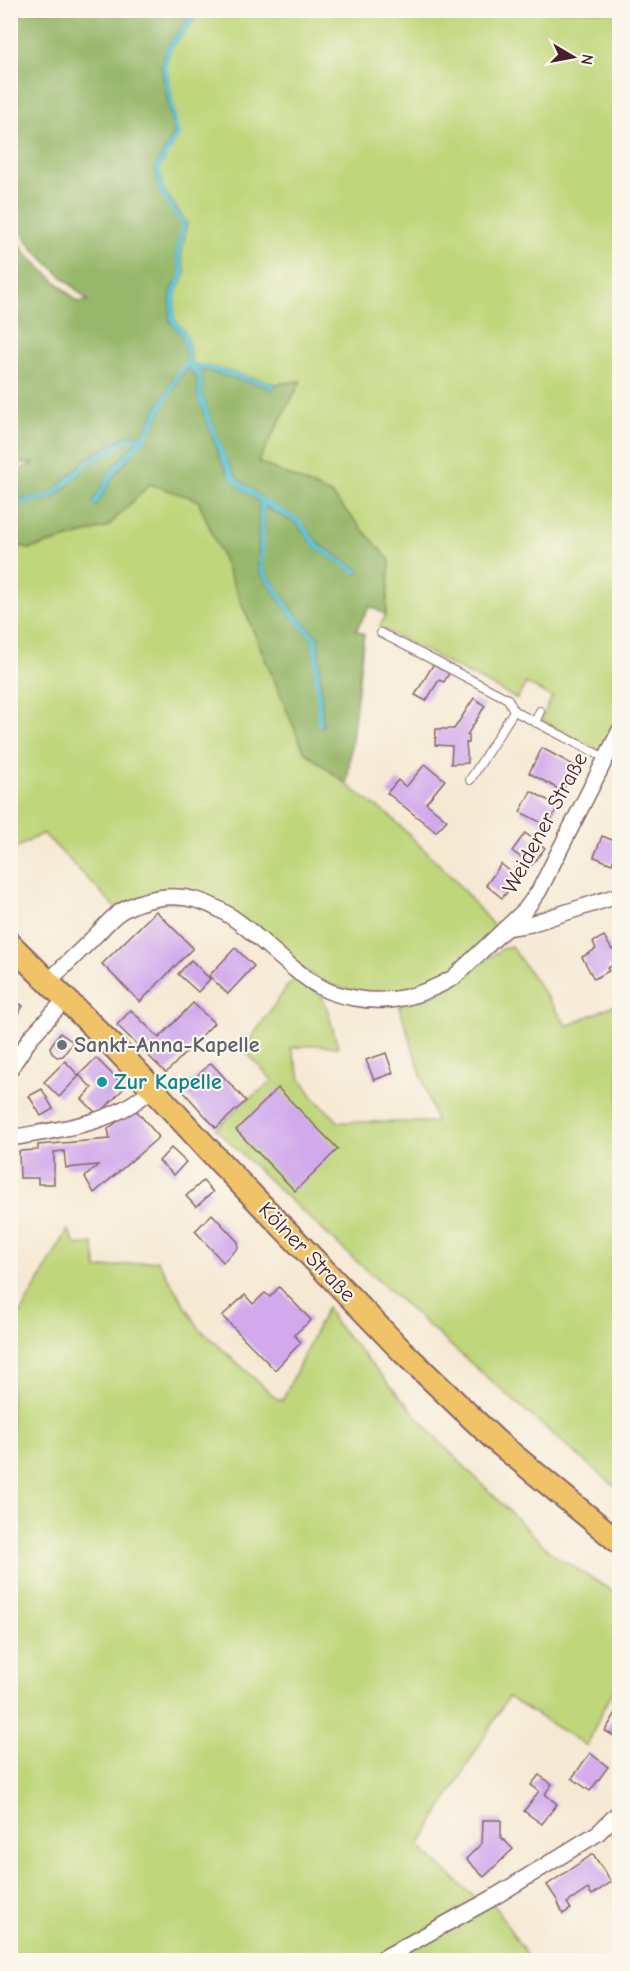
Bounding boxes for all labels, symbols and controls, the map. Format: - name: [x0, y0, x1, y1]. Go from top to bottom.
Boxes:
- north arrow: [543, 27, 603, 87]
- text: N: [577, 53, 597, 66]
- street label: Weidener Straße: [497, 748, 593, 898]
- place label: Sankt-Anna-Kapelle: [74, 1032, 260, 1058]
- marker: Sankt-Anna-Kapelle: [55, 1038, 69, 1052]
- place label: Zur Kapelle: [114, 1069, 222, 1095]
- marker: Zur Kapelle: [95, 1075, 109, 1089]
- street label: Kölner Straße: [253, 1197, 361, 1307]

